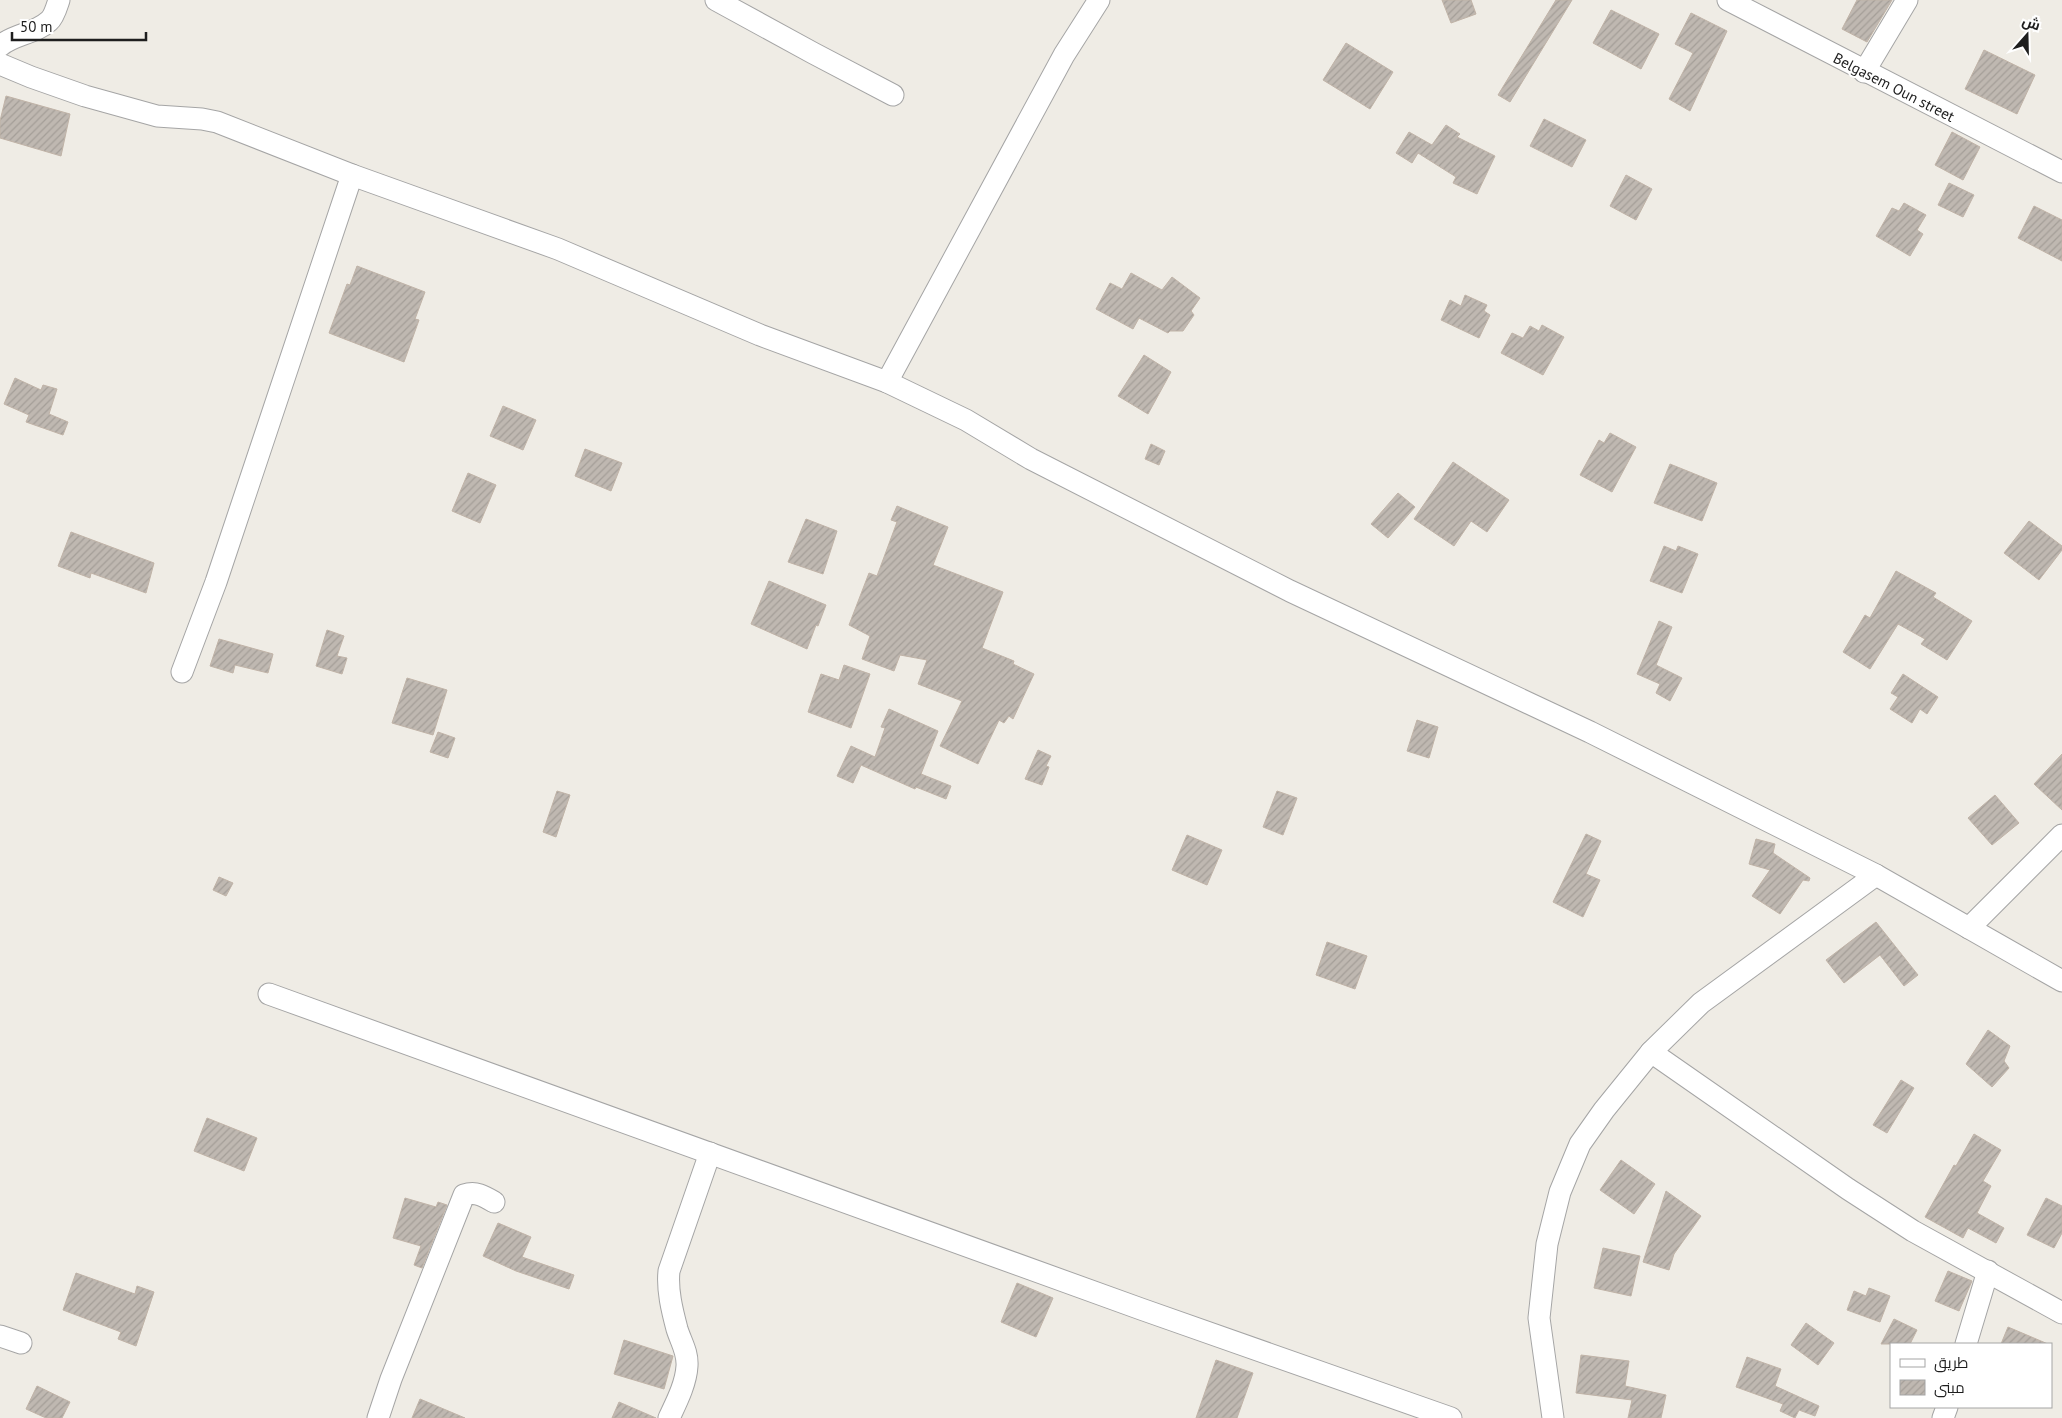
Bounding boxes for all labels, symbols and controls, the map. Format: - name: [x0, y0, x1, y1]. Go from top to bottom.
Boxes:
- scale bar: [12, 10, 146, 42]
- north arrow: [2002, 10, 2052, 60]
- text: ش: [2020, 11, 2043, 34]
- text: 50 m: [20, 17, 53, 36]
- street label: Belgasem Oun street: [1830, 48, 1958, 126]
- legend: [1890, 1343, 2052, 1408]
- text: طريق: [1934, 1353, 1968, 1373]
- text: مبنى: [1934, 1378, 1965, 1398]

